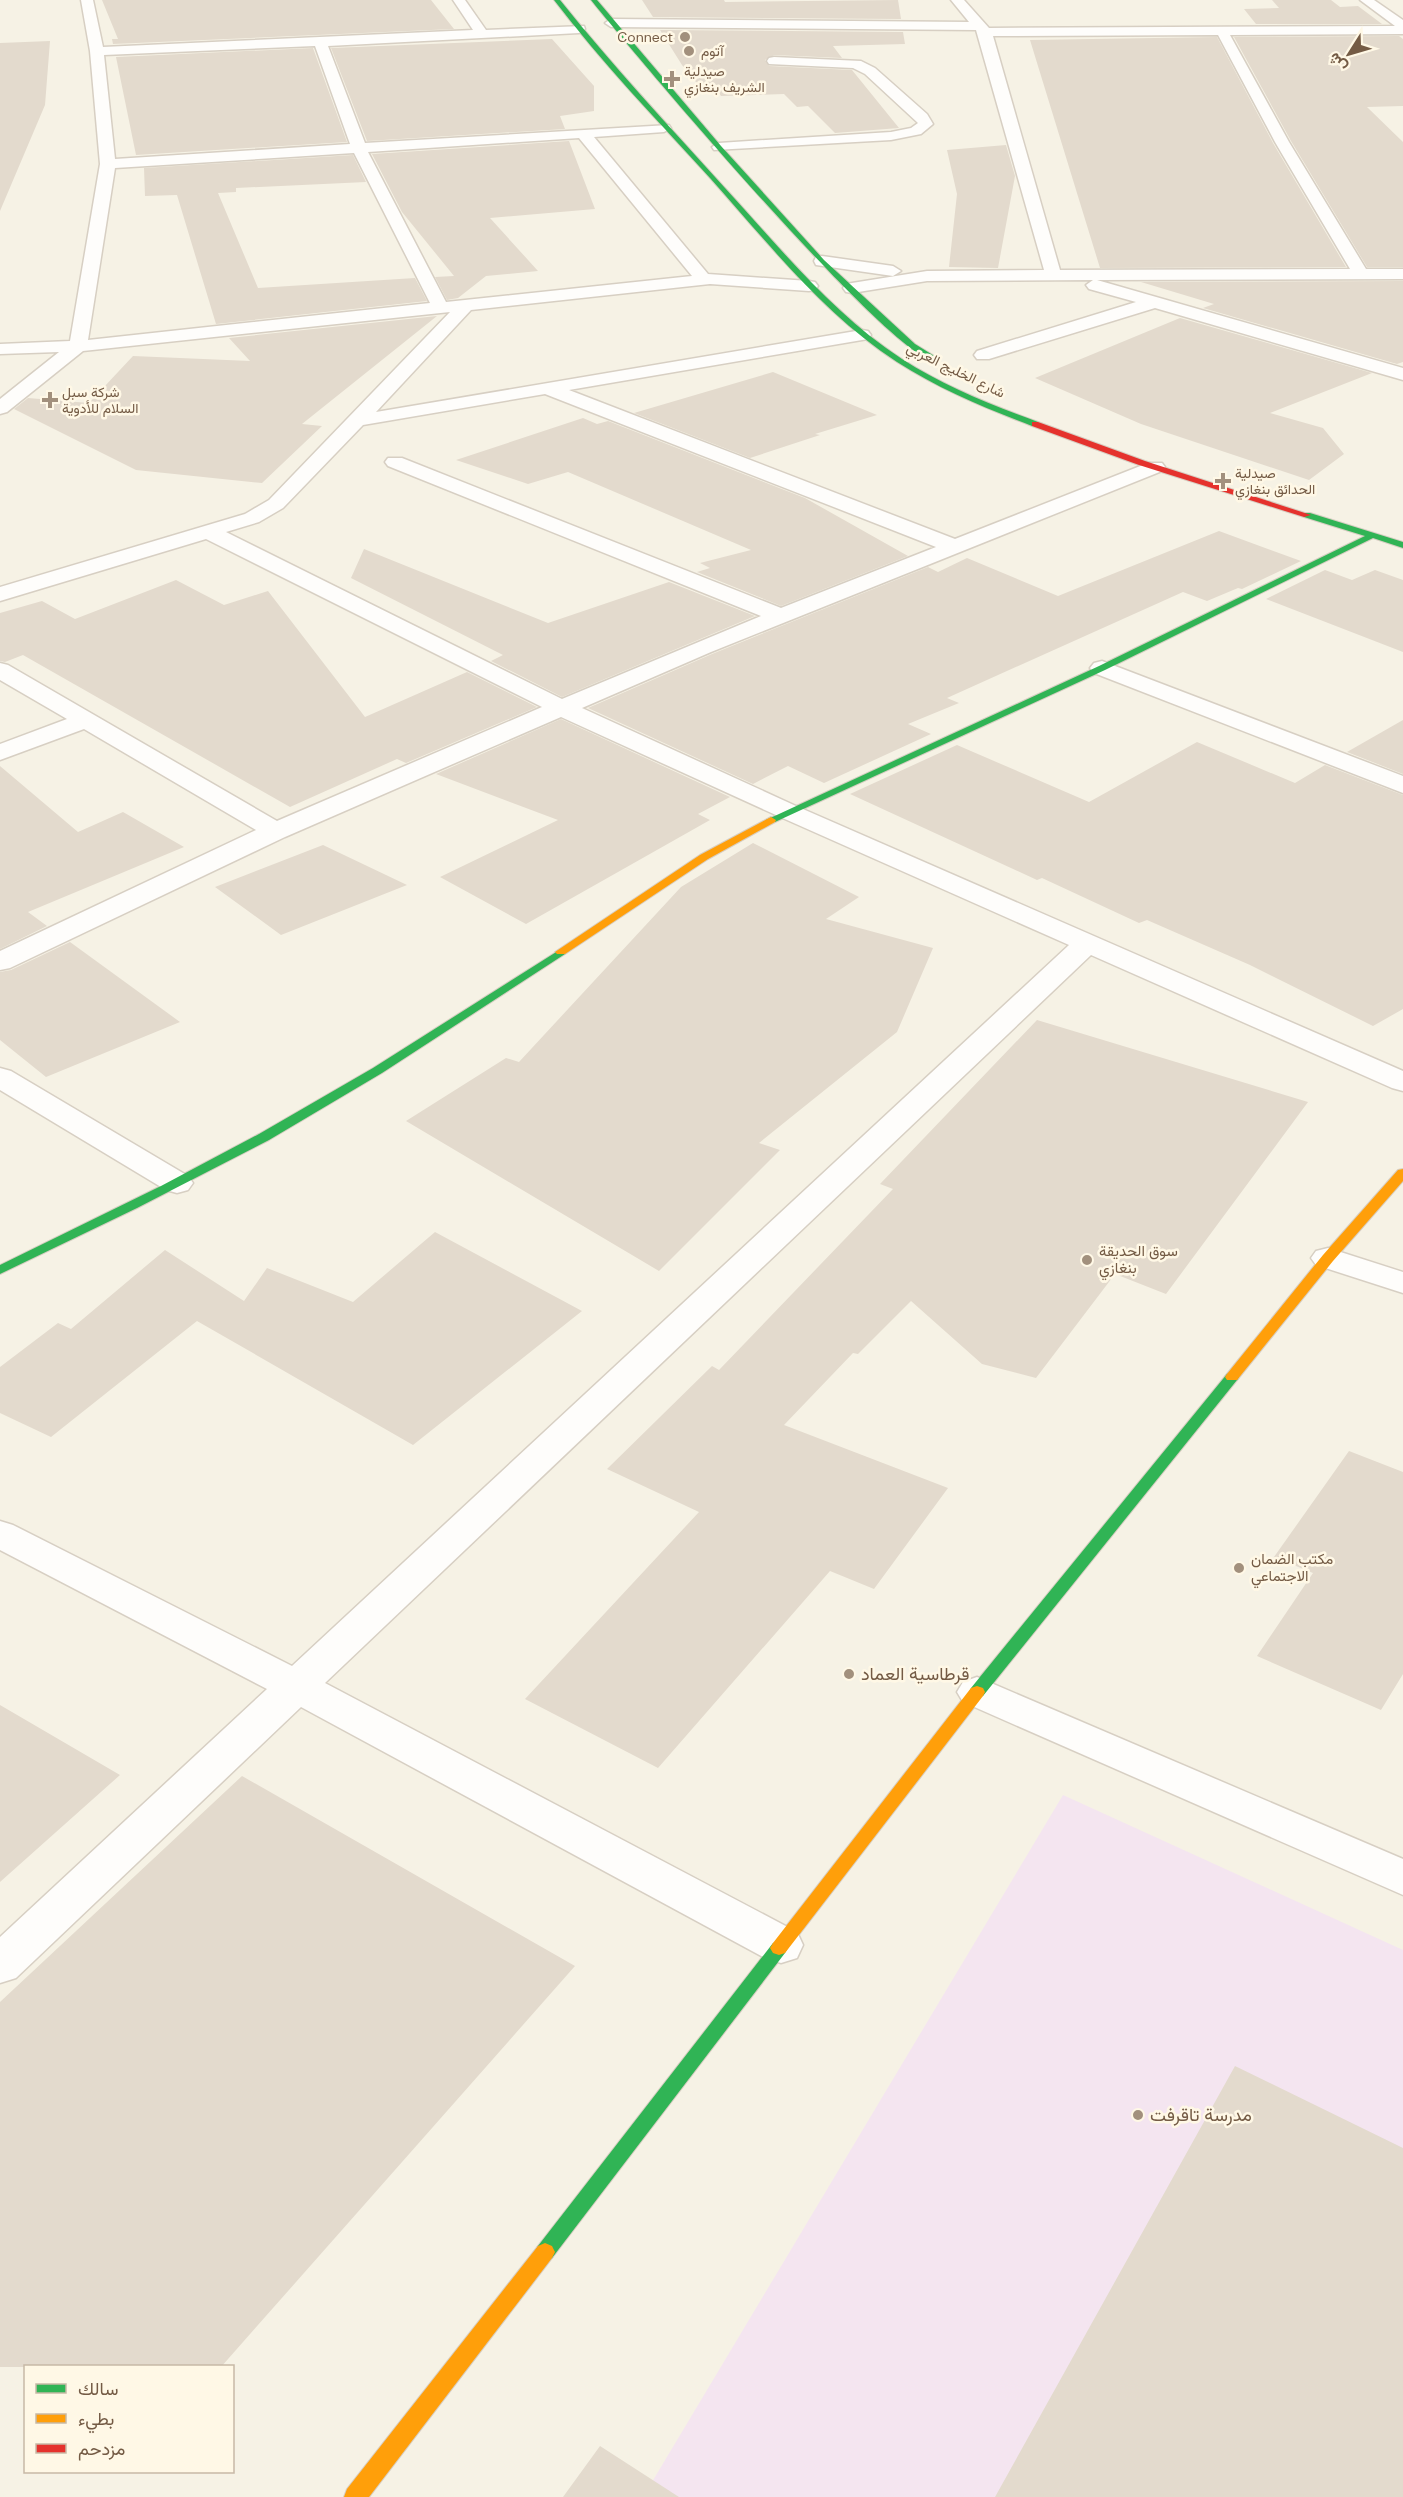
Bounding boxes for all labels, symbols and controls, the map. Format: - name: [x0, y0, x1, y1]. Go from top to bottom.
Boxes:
- north arrow: [1319, 24, 1379, 84]
- place label: Connect: [617, 28, 673, 46]
- marker: Connect: [678, 30, 692, 44]
- place label: آتوم: [701, 42, 725, 60]
- marker: آتوم: [682, 44, 696, 58]
- text: ش: [1323, 49, 1352, 77]
- place label: صيدلية الشريف بنغازي: [684, 62, 765, 99]
- marker: صيدلية الشريف بنغازي: [665, 72, 679, 86]
- street label: شارع الخليج العربي: [903, 338, 1008, 404]
- place label: شركة سبل السلام للأدوية: [62, 383, 139, 417]
- marker: شركة سبل السلام للأدوية: [43, 393, 57, 407]
- place label: صيدلية الحدائق بنغازي: [1235, 464, 1315, 501]
- marker: صيدلية الحدائق بنغازي: [1216, 474, 1230, 488]
- place label: سوق الحديقة بنغازي: [1099, 1241, 1178, 1281]
- marker: سوق الحديقة بنغازي: [1080, 1253, 1094, 1267]
- place label: مكتب الضمان الاجتماعي: [1251, 1549, 1333, 1589]
- marker: مكتب الضمان الاجتماعي: [1232, 1561, 1246, 1575]
- place label: قرطاسية العماد: [861, 1662, 969, 1686]
- marker: قرطاسية العماد: [842, 1667, 856, 1681]
- place label: مدرسة تاقرفت: [1150, 2103, 1252, 2127]
- marker: مدرسة تاقرفت: [1131, 2108, 1145, 2122]
- legend: [24, 2365, 234, 2473]
- text: سالك: [78, 2377, 118, 2401]
- text: بطيء: [78, 2407, 114, 2434]
- text: مزدحم: [78, 2437, 125, 2461]

